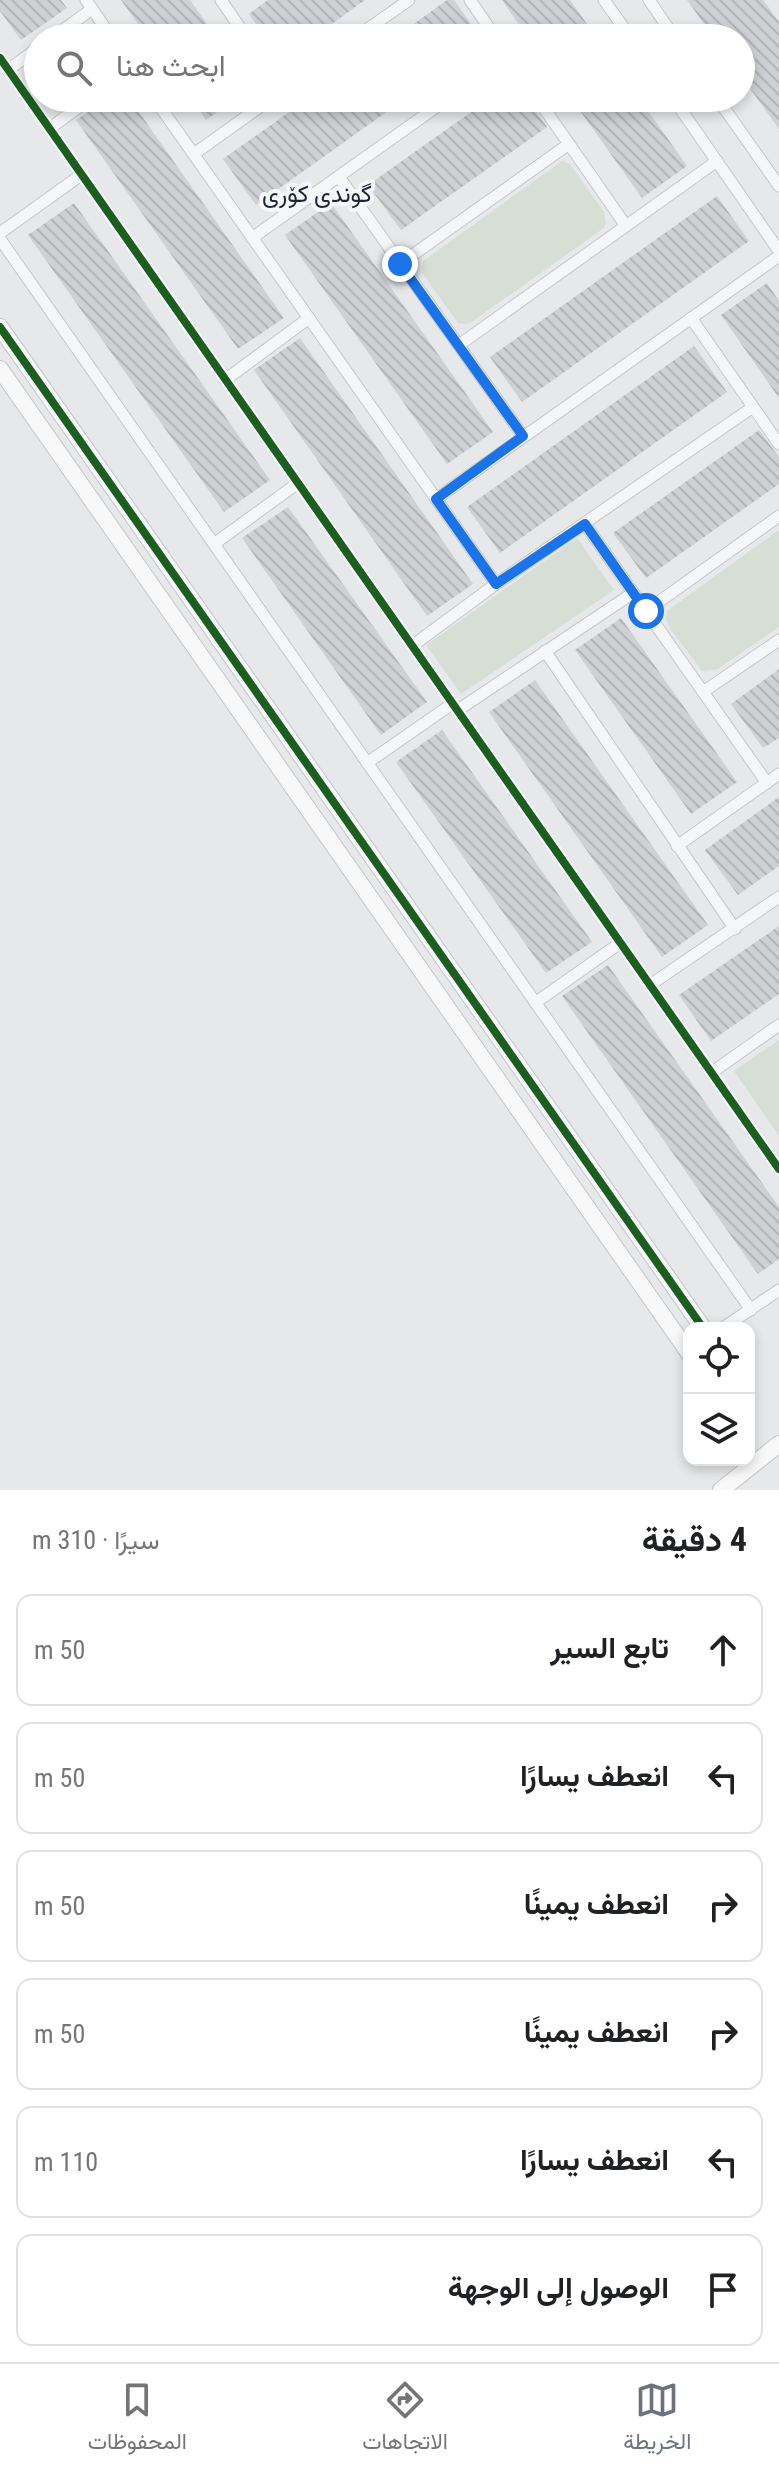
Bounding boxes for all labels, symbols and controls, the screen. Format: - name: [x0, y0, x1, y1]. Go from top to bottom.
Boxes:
- search box: [24, 24, 755, 112]
- icon: search: [52, 46, 96, 90]
- text: ابحث هنا: [116, 48, 226, 83]
- district label: گوندی کۆری: [262, 180, 372, 209]
- route end: [382, 246, 418, 282]
- route start: [628, 593, 664, 629]
- map controls: [683, 1322, 755, 1466]
- button: locate: [683, 1322, 755, 1394]
- button: layers: [683, 1394, 755, 1466]
- text: 4 دقيقة: [642, 1519, 747, 1559]
- text: سيرًا · 310 m: [32, 1525, 159, 1555]
- icon: ahead: [701, 1628, 745, 1672]
- text: تابع السير: [550, 1630, 669, 1665]
- text: 50 m: [34, 1635, 85, 1665]
- icon: left: [701, 1756, 745, 1800]
- text: انعطف يسارًا: [520, 1758, 669, 1793]
- text: 50 m: [34, 1763, 85, 1793]
- icon: right: [701, 1884, 745, 1928]
- text: انعطف يمينًا: [524, 1886, 669, 1921]
- text: 50 m: [34, 1891, 85, 1921]
- icon: right: [701, 2012, 745, 2056]
- text: انعطف يمينًا: [524, 2014, 669, 2049]
- text: 50 m: [34, 2019, 85, 2049]
- icon: left: [701, 2140, 745, 2184]
- text: انعطف يسارًا: [520, 2142, 669, 2177]
- text: 110 m: [34, 2147, 98, 2177]
- icon: arrive: [701, 2268, 745, 2312]
- text: الوصول إلى الوجهة: [448, 2270, 669, 2305]
- tab: المحفوظات: [88, 2378, 187, 2461]
- tab: الاتجاهات: [362, 2378, 448, 2461]
- tab: الخريطة: [623, 2378, 691, 2461]

